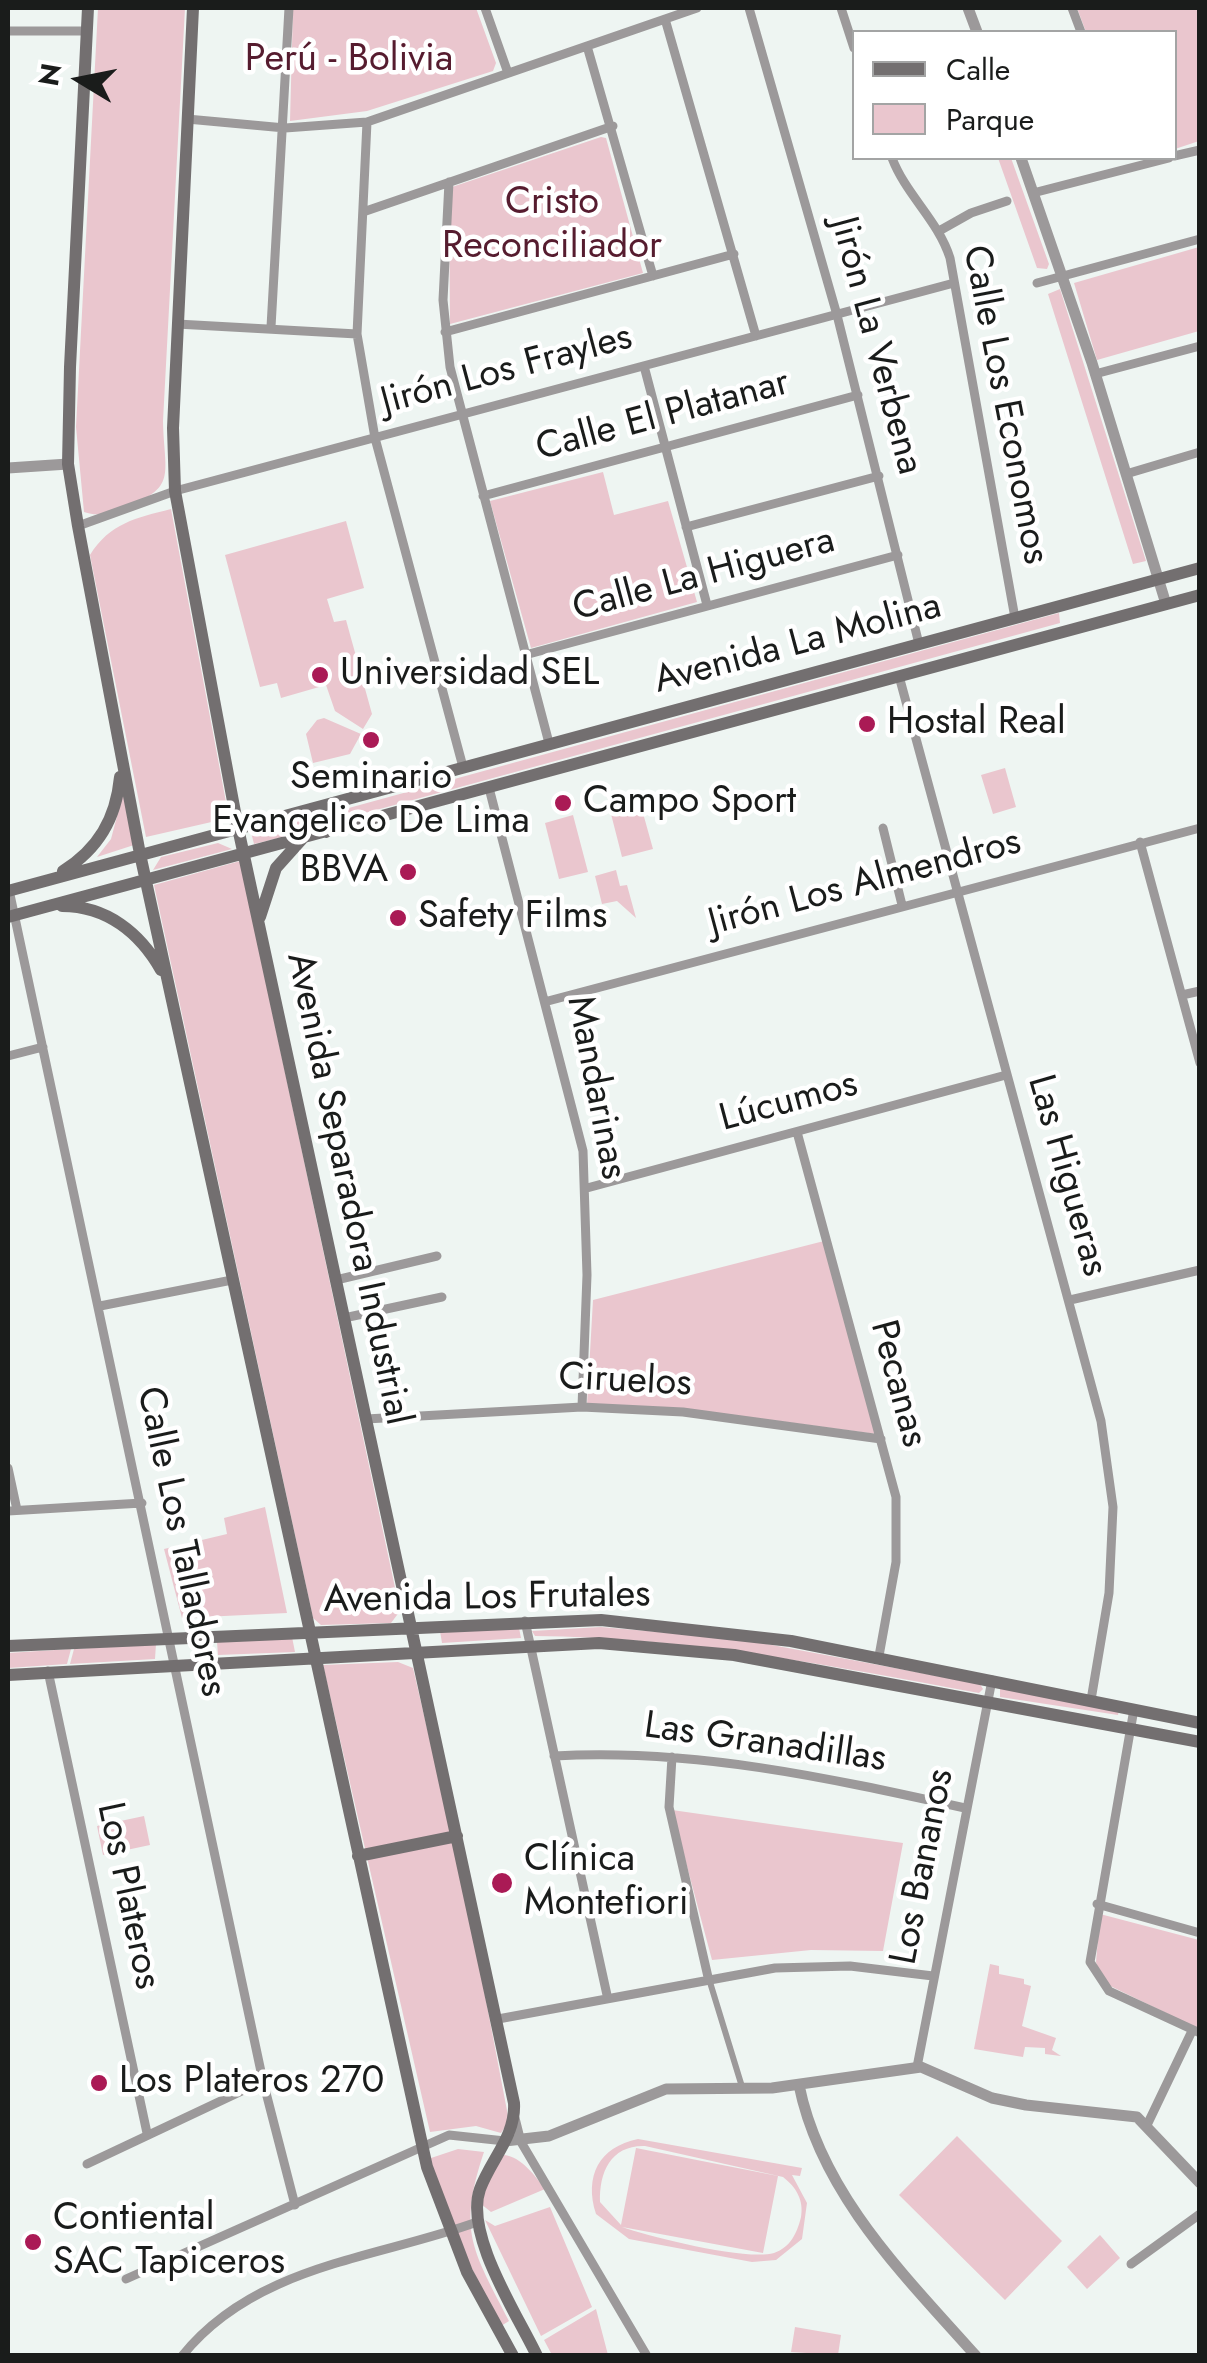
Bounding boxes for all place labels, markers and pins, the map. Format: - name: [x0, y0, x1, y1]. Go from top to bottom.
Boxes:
- place label: Universidad SEL: [340, 652, 599, 698]
- marker: Universidad SEL: [309, 664, 331, 686]
- place label: Hostal Real: [887, 701, 1066, 747]
- marker: Hostal Real: [856, 713, 878, 735]
- marker: Seminario Evangelico De Lima: [360, 729, 382, 751]
- place label: Seminario Evangelico De Lima: [212, 756, 530, 846]
- place label: Campo Sport: [583, 780, 796, 826]
- marker: Campo Sport: [552, 792, 574, 814]
- place label: BBVA: [300, 849, 388, 895]
- marker: BBVA: [397, 861, 419, 883]
- place label: Safety Films: [418, 895, 607, 941]
- marker: Safety Films: [387, 907, 409, 929]
- place label: Clínica Montefiori: [524, 1838, 689, 1928]
- marker: Clínica Montefiori: [489, 1870, 515, 1896]
- place label: Los Plateros 270: [119, 2060, 384, 2106]
- marker: Los Plateros 270: [88, 2072, 110, 2094]
- place label: Contiental SAC Tapiceros: [53, 2197, 285, 2286]
- marker: Contiental SAC Tapiceros: [22, 2231, 44, 2253]

